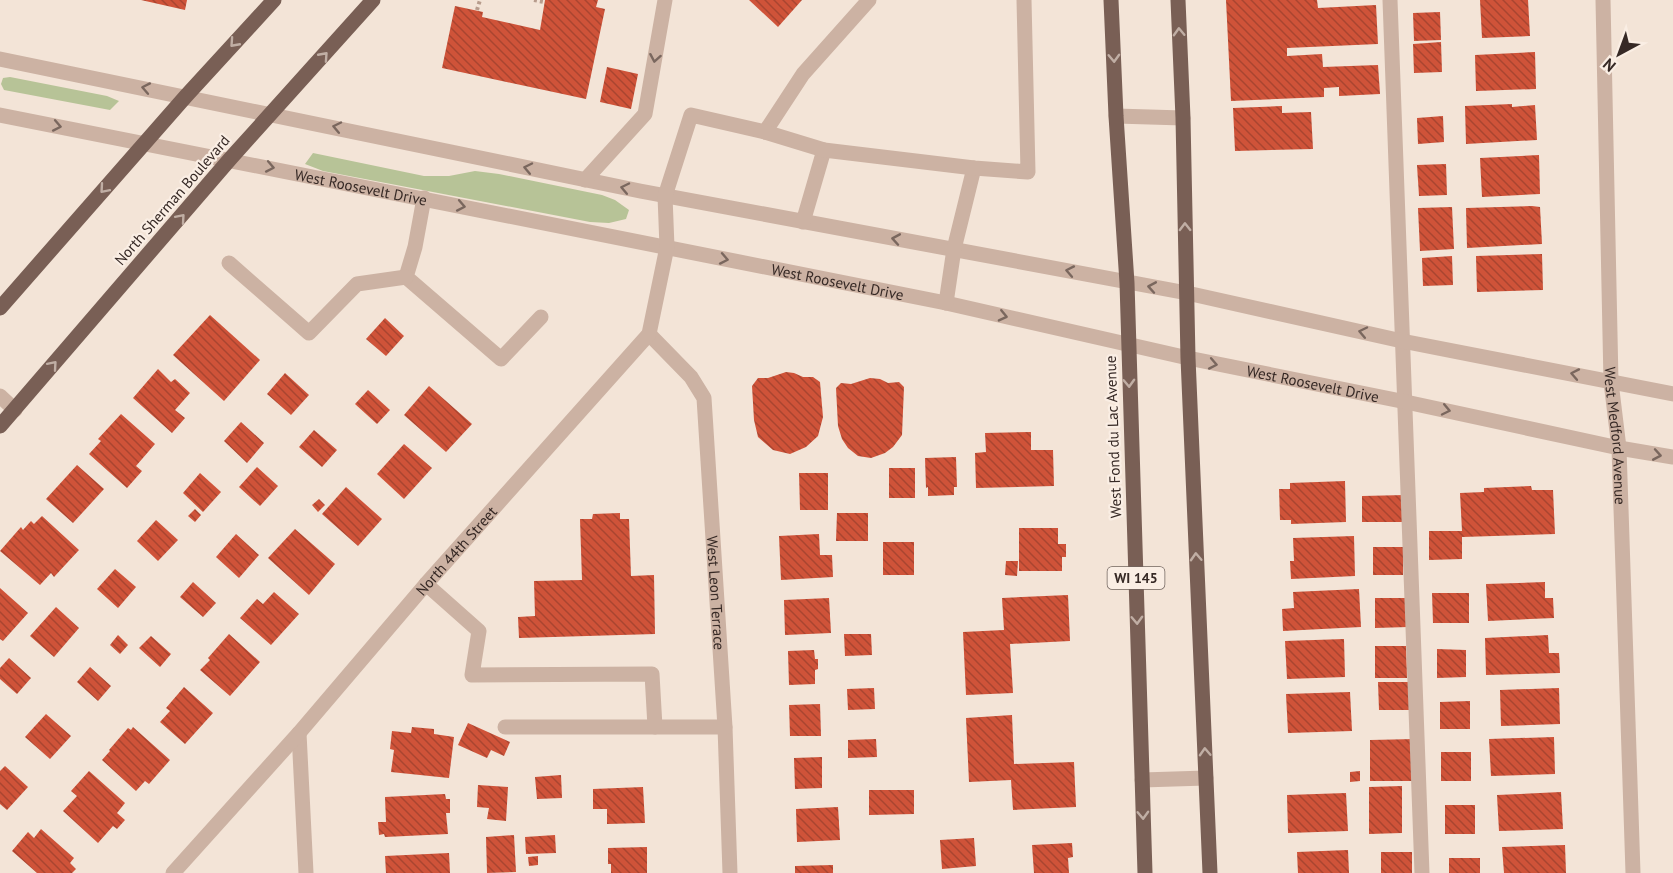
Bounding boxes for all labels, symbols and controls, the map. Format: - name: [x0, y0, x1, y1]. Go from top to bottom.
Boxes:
- north arrow: [1589, 24, 1649, 84]
- one-way arrow: [1173, 27, 1186, 36]
- one-way arrow: [230, 37, 241, 47]
- one-way arrow: [317, 52, 328, 63]
- one-way arrow: [649, 52, 662, 62]
- one-way arrow: [1107, 54, 1120, 63]
- text: N: [1599, 54, 1620, 76]
- one-way arrow: [141, 82, 151, 95]
- one-way arrow: [52, 119, 62, 132]
- one-way arrow: [332, 121, 342, 134]
- street label: North Sherman Boulevard: [110, 131, 234, 269]
- one-way arrow: [264, 160, 274, 173]
- one-way arrow: [523, 162, 533, 175]
- street label: West Roosevelt Drive: [293, 164, 429, 209]
- one-way arrow: [100, 182, 111, 192]
- one-way arrow: [620, 182, 630, 195]
- one-way arrow: [455, 199, 465, 212]
- one-way arrow: [173, 214, 184, 225]
- one-way arrow: [1179, 222, 1192, 231]
- one-way arrow: [891, 233, 901, 246]
- one-way arrow: [719, 252, 729, 265]
- street label: West Roosevelt Drive: [770, 259, 906, 304]
- one-way arrow: [1065, 265, 1075, 278]
- one-way arrow: [1147, 281, 1157, 294]
- one-way arrow: [997, 308, 1007, 321]
- one-way arrow: [1358, 326, 1368, 339]
- street label: West Fond du Lac Avenue: [1101, 355, 1125, 519]
- one-way arrow: [1208, 356, 1218, 369]
- one-way arrow: [46, 361, 57, 372]
- street label: West Roosevelt Drive: [1245, 361, 1381, 406]
- street label: West Medford Avenue: [1601, 366, 1630, 505]
- one-way arrow: [1570, 368, 1580, 381]
- one-way arrow: [1123, 379, 1136, 388]
- one-way arrow: [1440, 403, 1450, 416]
- one-way arrow: [1652, 448, 1662, 460]
- street label: North 44th Street: [411, 502, 501, 599]
- street label: West Leon Terrace: [703, 535, 730, 651]
- one-way arrow: [1190, 552, 1203, 561]
- road number: WI 145: [1108, 567, 1164, 589]
- one-way arrow: [1131, 616, 1143, 625]
- one-way arrow: [1198, 747, 1211, 756]
- one-way arrow: [1137, 810, 1150, 819]

